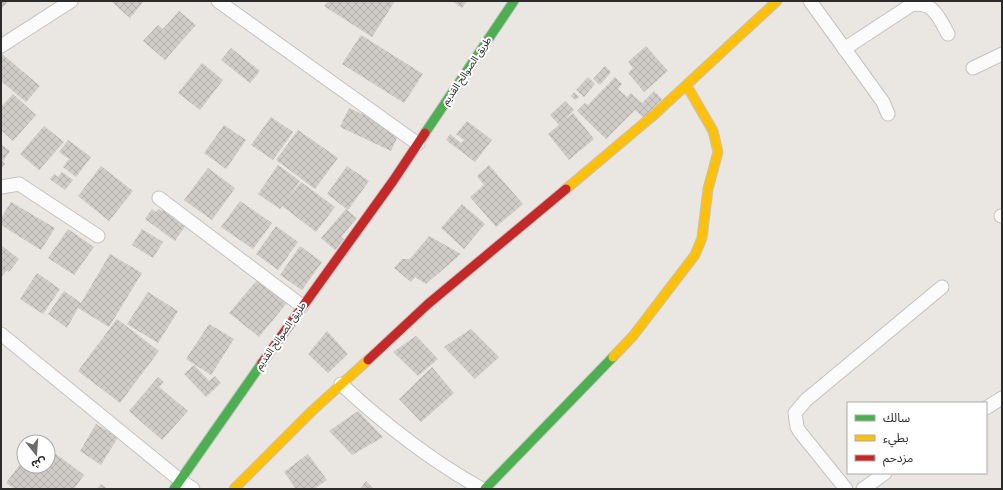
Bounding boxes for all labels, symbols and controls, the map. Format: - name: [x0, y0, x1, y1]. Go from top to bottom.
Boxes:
- street label: طريق الصوالح القديم: [439, 34, 495, 108]
- street label: طريق الصوالح القديم: [252, 299, 310, 373]
- legend: [847, 402, 987, 474]
- text: سالك: [883, 410, 910, 427]
- text: بطيء: [883, 430, 909, 448]
- north arrow: [16, 434, 56, 474]
- text: مزدحم: [883, 450, 913, 467]
- text: ش: [29, 454, 48, 472]

